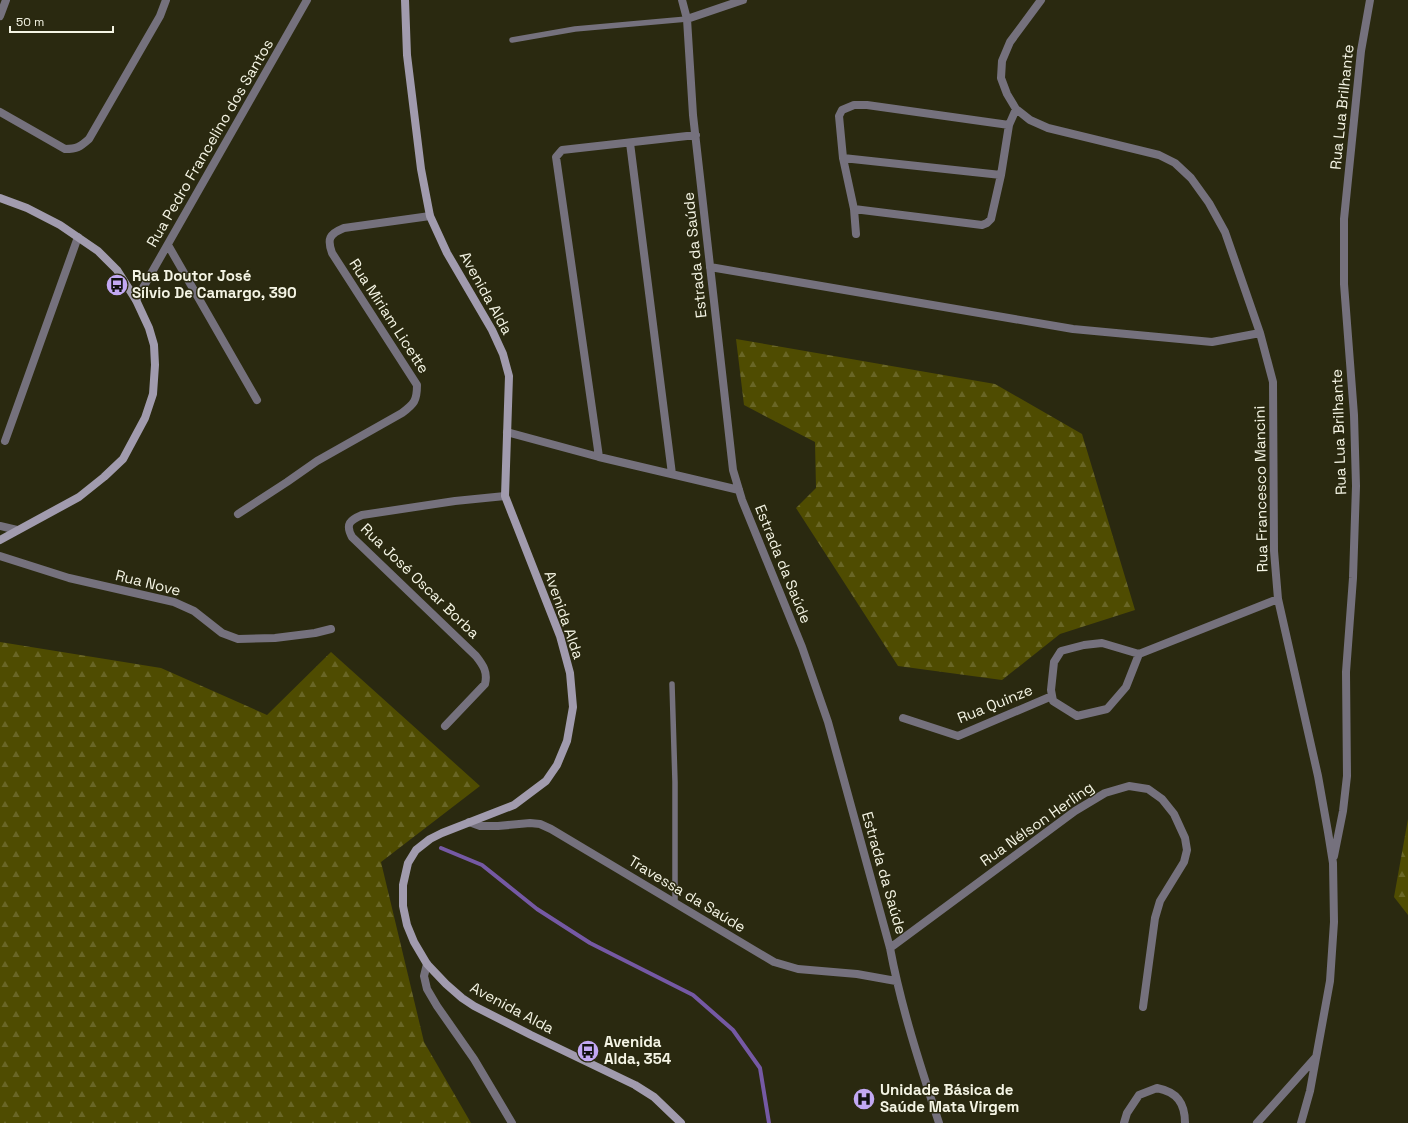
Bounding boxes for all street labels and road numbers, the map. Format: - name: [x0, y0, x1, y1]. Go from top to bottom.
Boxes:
- street label: Rua Pedro Francelino dos Santos: [142, 35, 277, 250]
- street label: Rua Lua Brilhante: [1325, 43, 1358, 171]
- street label: Estrada da Saúde: [678, 191, 711, 319]
- street label: Avenida Alda: [456, 248, 517, 338]
- street label: Rua Miriam Licette: [345, 255, 434, 377]
- street label: Rua Lua Brilhante: [1327, 369, 1350, 495]
- street label: Rua Francesco Mancini: [1250, 406, 1271, 572]
- street label: Estrada da Saúde: [751, 502, 816, 626]
- street label: Rua José Oscar Borba: [357, 519, 484, 643]
- street label: Rua Nove: [113, 565, 183, 600]
- street label: Avenida Alda: [541, 568, 589, 662]
- street label: Rua Quinze: [954, 680, 1035, 727]
- street label: Rua Nélson Herling: [976, 777, 1097, 870]
- street label: Estrada da Saúde: [858, 809, 911, 936]
- street label: Travessa da Saúde: [625, 851, 750, 936]
- street label: Avenida Alda: [467, 978, 558, 1038]

